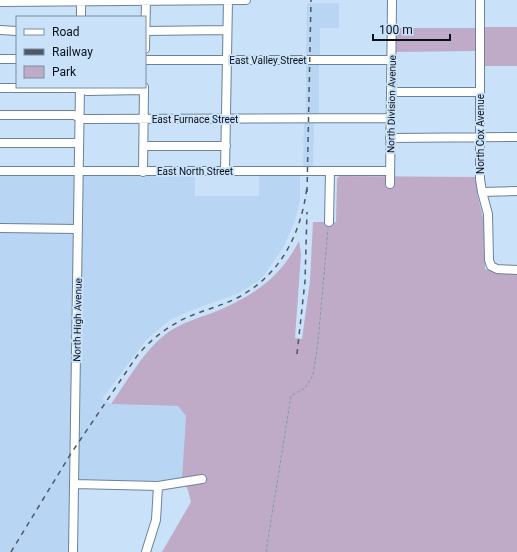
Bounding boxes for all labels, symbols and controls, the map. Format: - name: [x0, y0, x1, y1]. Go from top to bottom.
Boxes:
- legend: [16, 16, 146, 88]
- scale bar: [373, 16, 450, 42]
- text: 100 m: [379, 23, 413, 37]
- text: Road: [52, 25, 80, 39]
- text: Railway: [52, 45, 93, 59]
- street label: East Valley Street: [229, 55, 307, 66]
- street label: North Division Avenue: [385, 55, 398, 153]
- text: Park: [52, 65, 77, 79]
- street label: North Cox Avenue: [475, 94, 486, 174]
- street label: East Furnace Street: [152, 114, 238, 125]
- street label: East North Street: [157, 166, 233, 177]
- street label: North High Avenue: [71, 278, 84, 362]

